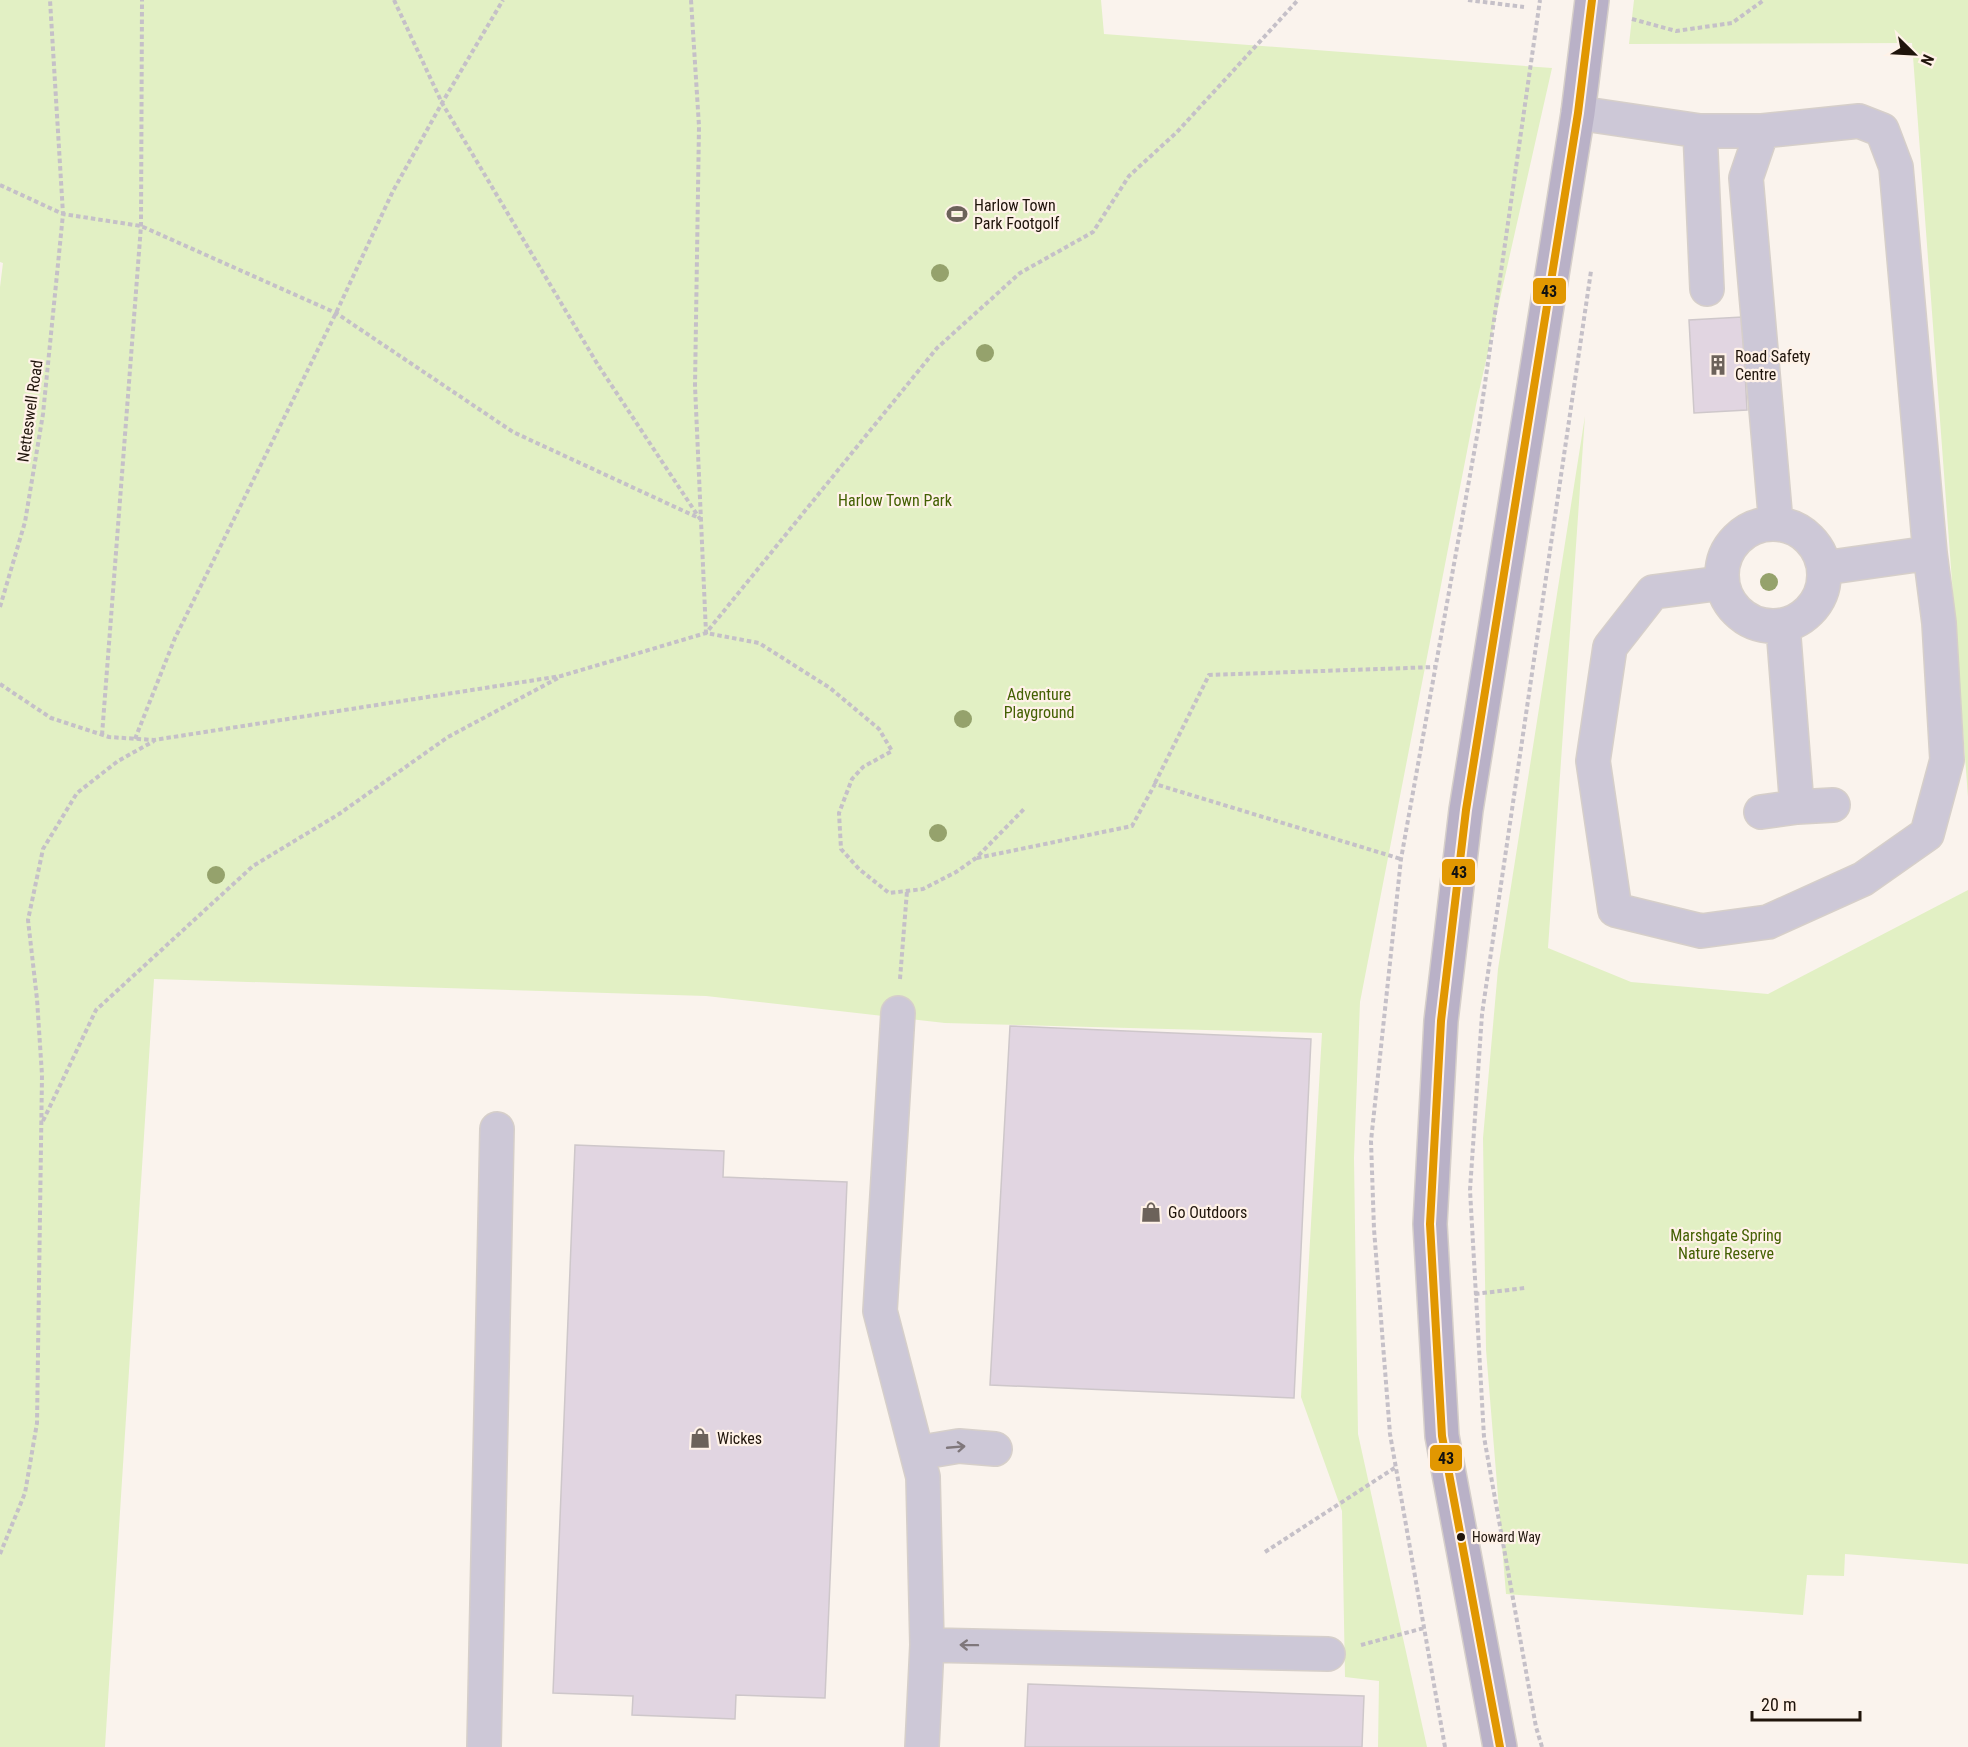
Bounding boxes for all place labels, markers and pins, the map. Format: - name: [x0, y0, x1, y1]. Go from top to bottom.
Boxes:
- place label: Harlow Town Park Footgolf: [974, 196, 1059, 233]
- sports icon: Harlow Town Park Footgolf: [945, 202, 969, 226]
- place label: Road Safety Centre: [1735, 347, 1811, 384]
- building icon: Road Safety Centre: [1706, 353, 1730, 377]
- shop icon: Go Outdoors: [1139, 1200, 1163, 1224]
- place label: Go Outdoors: [1168, 1203, 1247, 1222]
- shop icon: Wickes: [688, 1426, 712, 1450]
- place label: Wickes: [717, 1429, 762, 1448]
- place label: Howard Way: [1472, 1529, 1541, 1545]
- marker: Howard Way: [1455, 1531, 1467, 1543]

